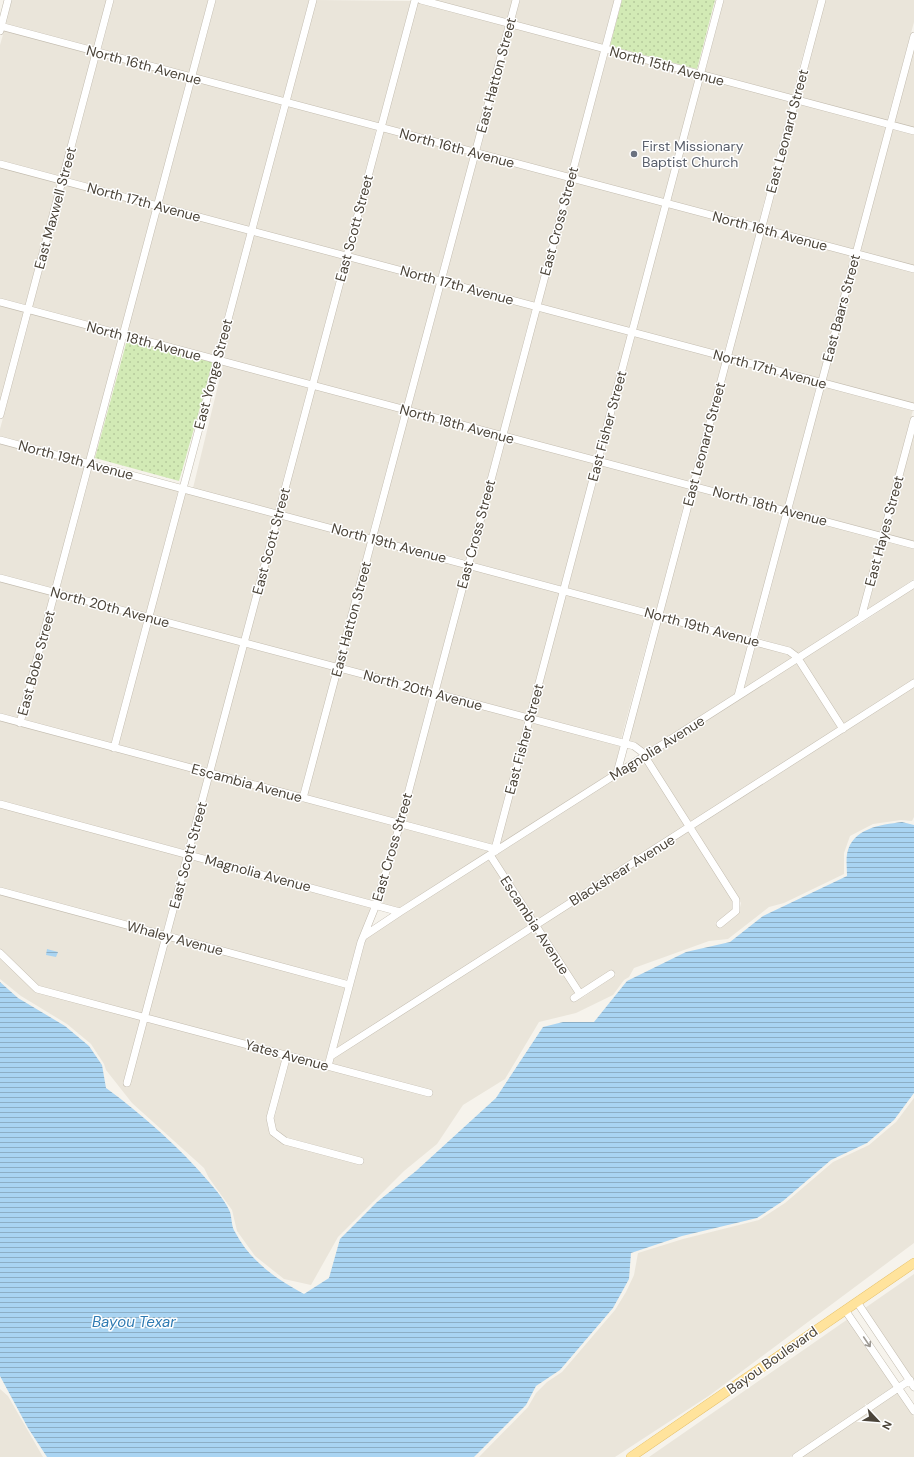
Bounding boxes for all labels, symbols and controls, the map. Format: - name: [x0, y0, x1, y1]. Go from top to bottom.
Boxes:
- street label: East Hatton Street: [472, 15, 520, 135]
- street label: North 16th Avenue: [84, 41, 204, 89]
- street label: North 15th Avenue: [608, 42, 726, 90]
- street label: East Leonard Street: [762, 67, 812, 195]
- street label: North 16th Avenue: [397, 124, 517, 172]
- place label: First Missionary Baptist Church: [642, 137, 744, 171]
- street label: East Maxwell Street: [30, 145, 80, 271]
- marker: First Missionary Baptist Church: [629, 149, 639, 159]
- street label: East Cross Street: [536, 164, 582, 278]
- street label: East Scott Street: [331, 173, 377, 283]
- street label: North 17th Avenue: [85, 178, 203, 226]
- street label: North 16th Avenue: [710, 207, 830, 255]
- street label: East Baars Street: [818, 252, 864, 364]
- street label: North 17th Avenue: [398, 261, 516, 309]
- street label: North 18th Avenue: [85, 317, 203, 365]
- street label: East Yonge Street: [190, 317, 236, 431]
- street label: North 17th Avenue: [711, 345, 829, 393]
- street label: East Fisher Street: [584, 369, 630, 483]
- street label: East Leonard Street: [679, 380, 729, 508]
- street label: North 18th Avenue: [398, 400, 516, 448]
- street label: North 19th Avenue: [16, 436, 136, 484]
- street label: East Hayes Street: [861, 474, 907, 588]
- street label: East Cross Street: [453, 477, 499, 591]
- street label: North 18th Avenue: [711, 482, 829, 530]
- street label: East Scott Street: [248, 486, 294, 596]
- street label: North 19th Avenue: [329, 519, 449, 567]
- street label: East Hatton Street: [327, 559, 375, 679]
- street label: North 20th Avenue: [48, 582, 172, 632]
- street label: North 19th Avenue: [642, 603, 762, 651]
- street label: East Bobe Street: [13, 608, 59, 718]
- street label: North 20th Avenue: [361, 665, 485, 715]
- street label: East Fisher Street: [501, 682, 547, 796]
- street label: Magnolia Avenue: [606, 711, 708, 784]
- street label: Escambia Avenue: [190, 760, 304, 806]
- street label: East Cross Street: [368, 791, 416, 903]
- street label: East Scott Street: [165, 800, 211, 910]
- street label: Blackshear Avenue: [566, 830, 678, 910]
- street label: Magnolia Avenue: [203, 850, 313, 896]
- street label: Escambia Avenue: [496, 872, 574, 978]
- street label: Whaley Avenue: [125, 916, 225, 960]
- street label: Yates Avenue: [243, 1035, 331, 1075]
- water label: Bayou Texar: [92, 1312, 176, 1332]
- street label: Bayou Boulevard: [723, 1322, 821, 1398]
- one-way arrow: [863, 1336, 871, 1347]
- north arrow: [858, 1401, 898, 1441]
- text: N: [879, 1419, 895, 1432]

